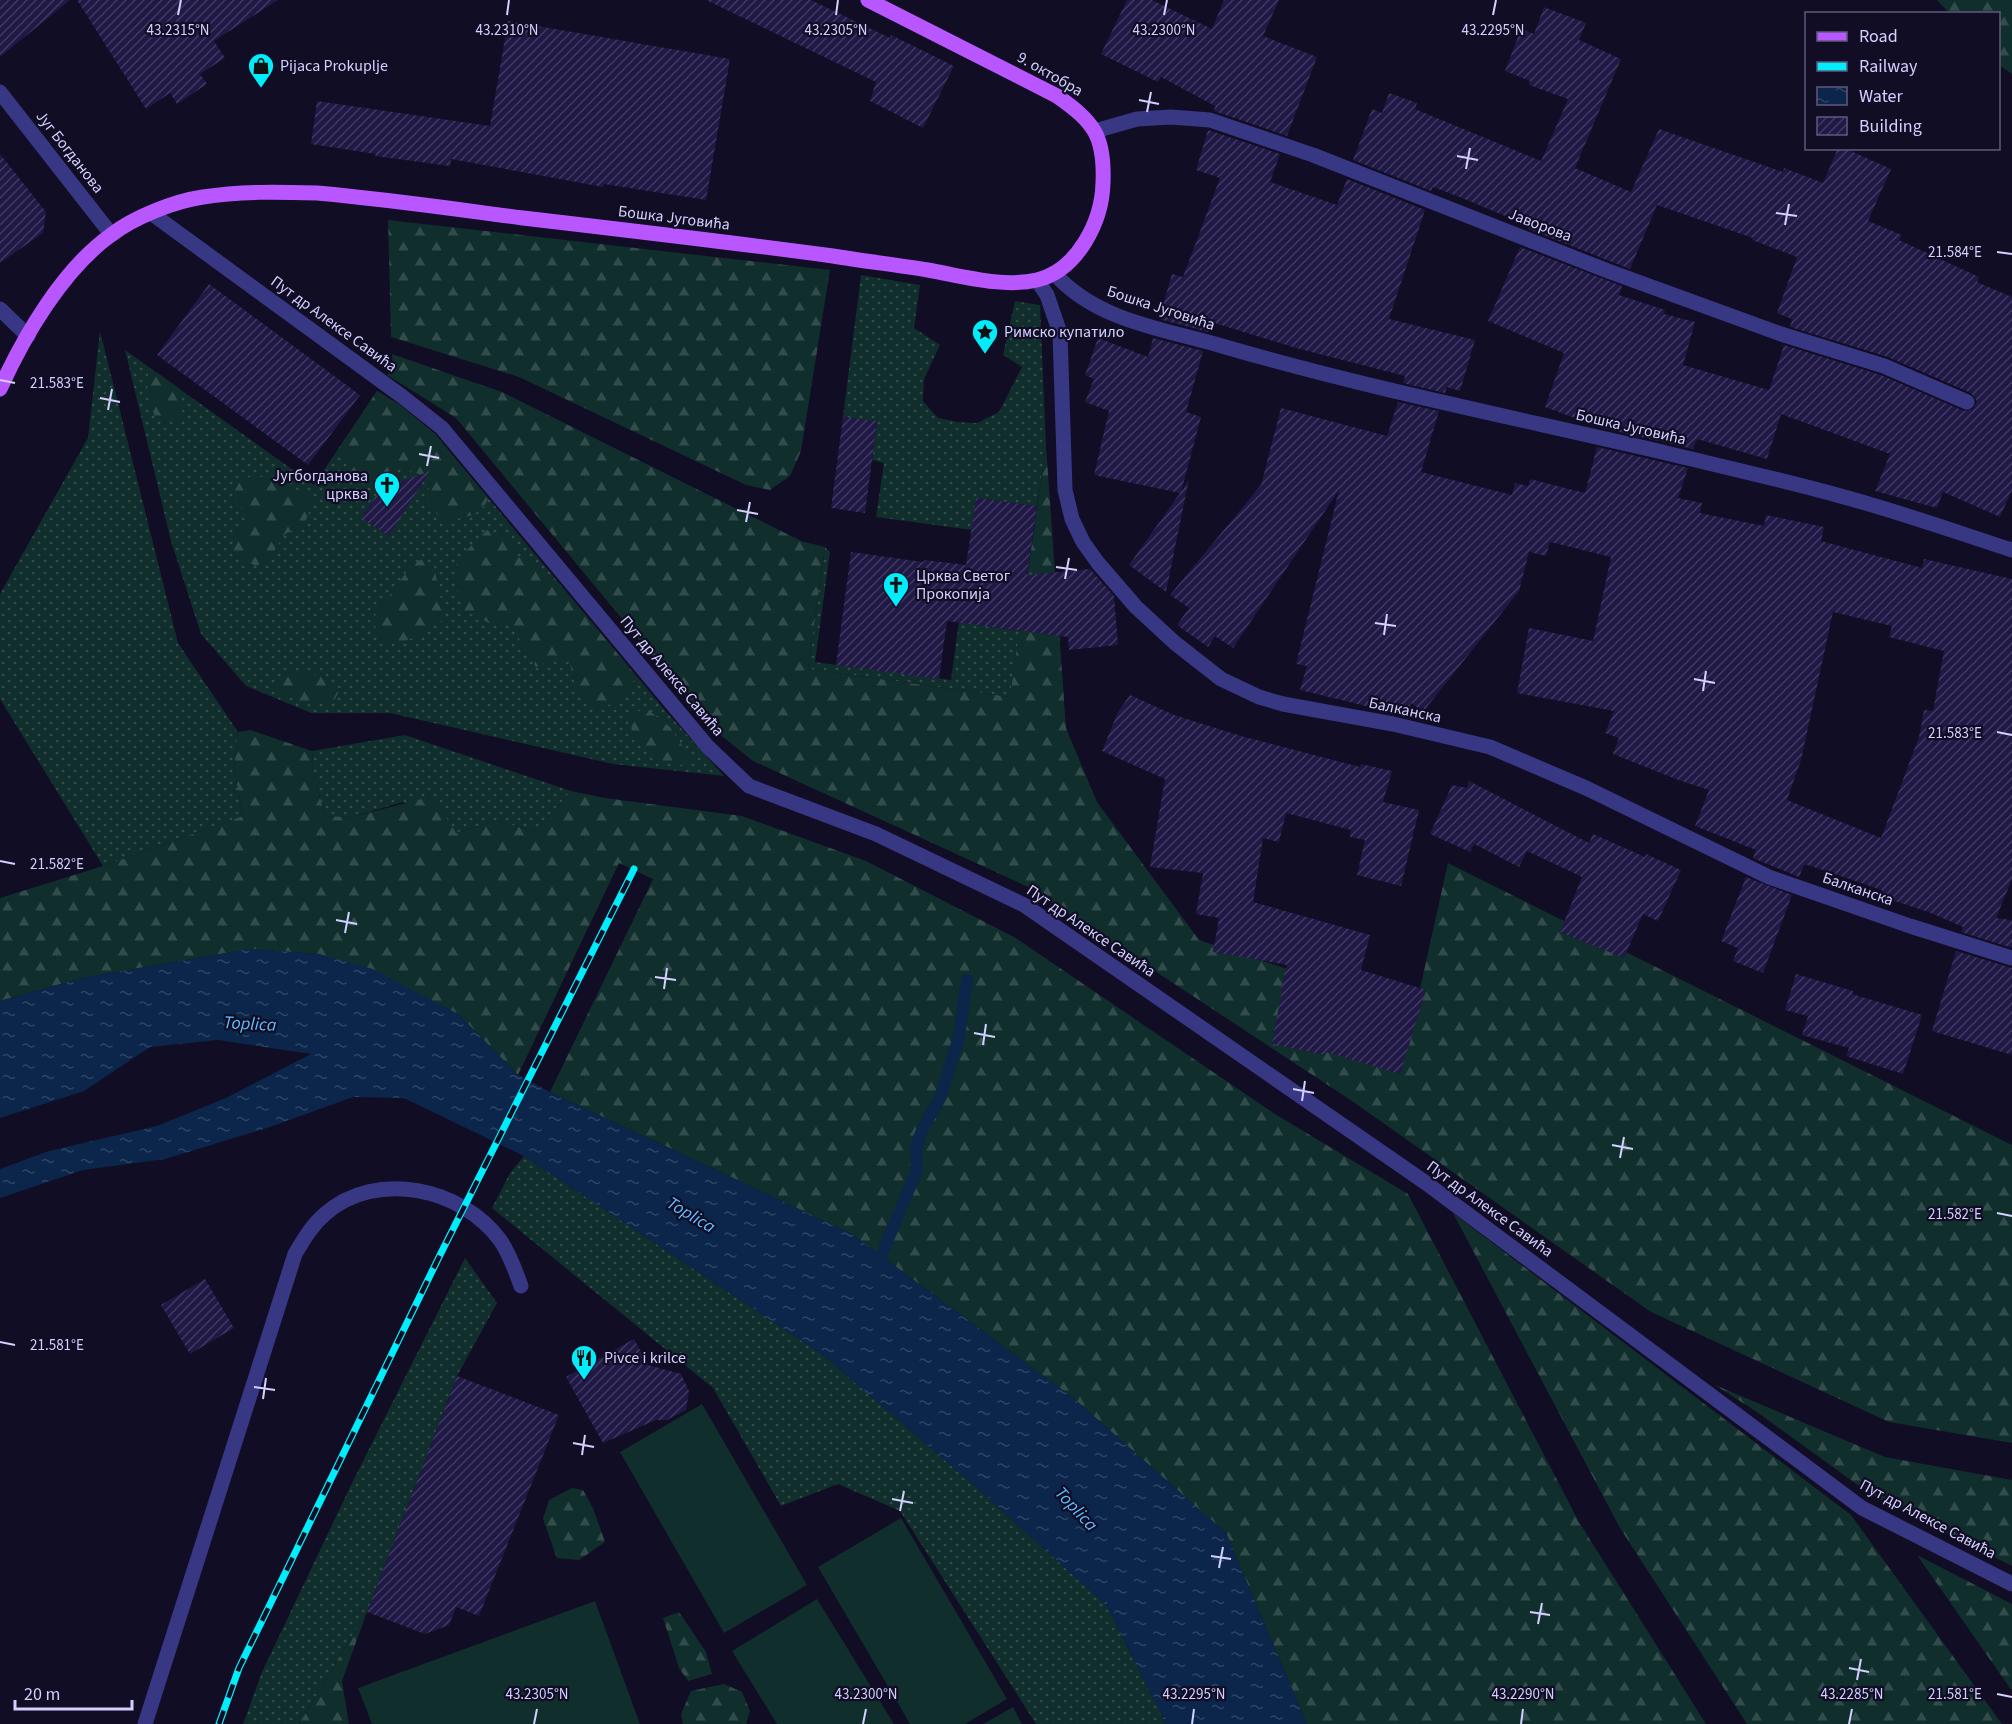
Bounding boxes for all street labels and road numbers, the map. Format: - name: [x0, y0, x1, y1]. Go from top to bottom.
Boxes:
- street label: 9. октобра: [1013, 46, 1087, 102]
- street label: Југ Богданова: [31, 106, 109, 198]
- street label: Бошка Југовића: [617, 200, 731, 236]
- street label: Јаворова: [1505, 203, 1575, 247]
- street label: Пут др Алексе Савића: [266, 271, 402, 377]
- street label: Бошка Југовића: [1104, 280, 1218, 336]
- street label: Бошка Југовића: [1574, 404, 1688, 450]
- street label: Пут др Алексе Савића: [615, 611, 729, 741]
- street label: Балканска: [1367, 692, 1443, 728]
- street label: Балканска: [1820, 867, 1896, 911]
- street label: Пут др Алексе Савића: [1022, 880, 1160, 982]
- street label: Пут др Алексе Савића: [1422, 1156, 1558, 1262]
- street label: Пут др Алексе Савића: [1856, 1474, 2000, 1564]

